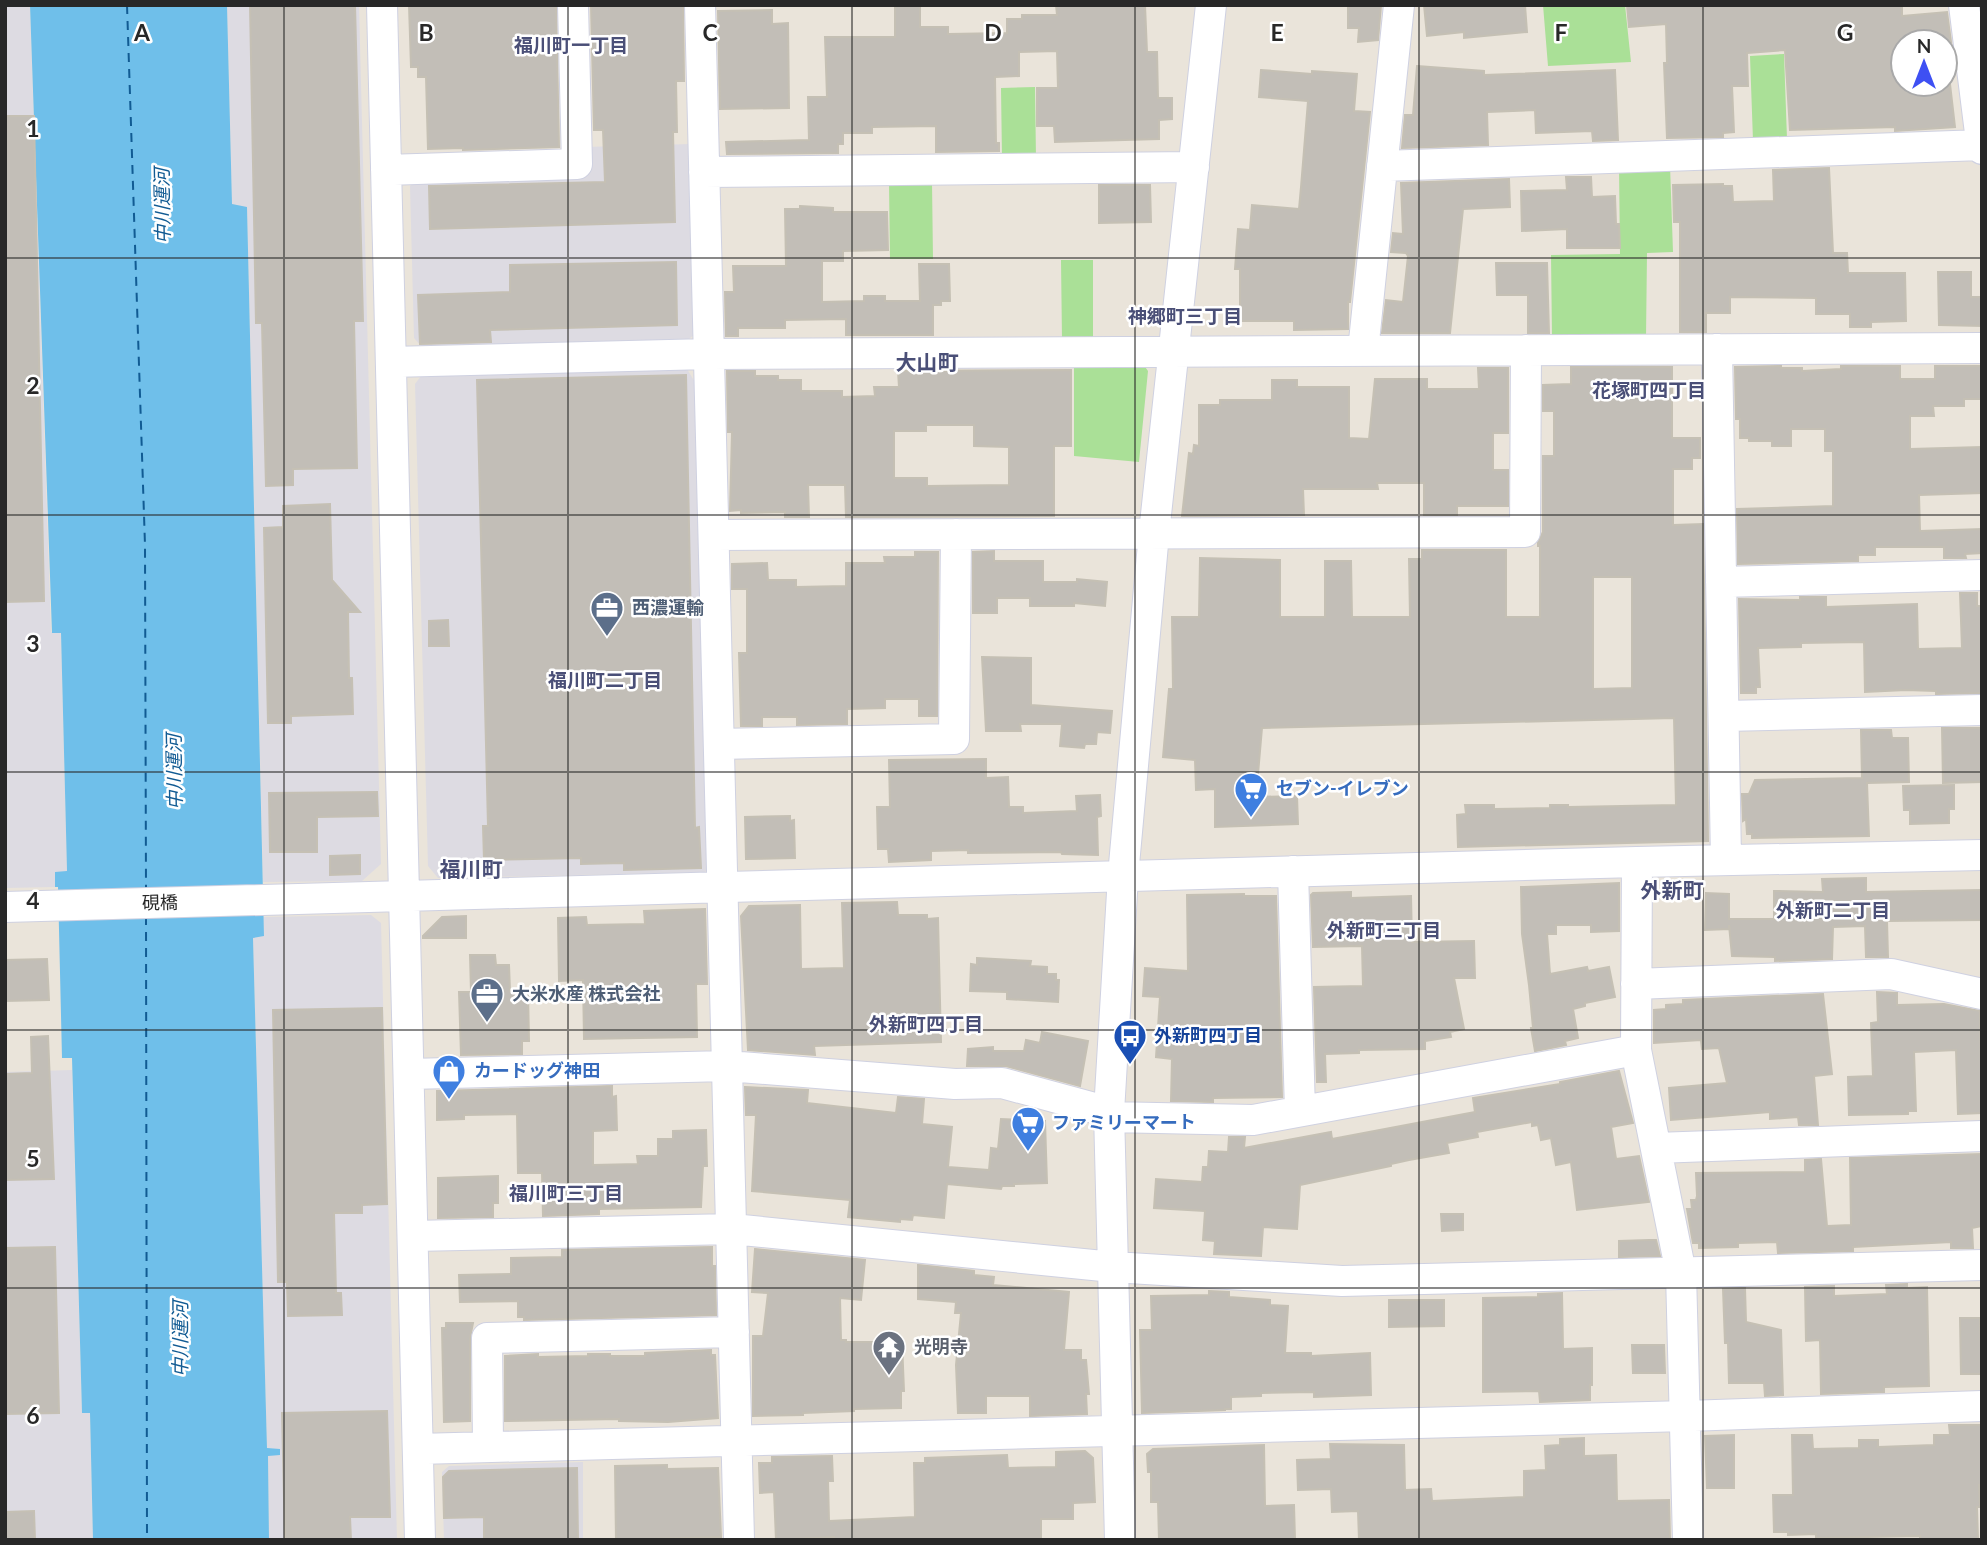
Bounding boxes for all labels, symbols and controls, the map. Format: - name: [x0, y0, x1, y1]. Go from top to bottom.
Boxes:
- text: A: [133, 18, 151, 46]
- text: B: [418, 18, 434, 46]
- text: C: [702, 18, 718, 46]
- text: D: [984, 18, 1002, 46]
- text: E: [1270, 18, 1284, 46]
- text: F: [1554, 18, 1568, 46]
- text: G: [1837, 18, 1853, 46]
- north arrow: [1889, 28, 1959, 98]
- district label: 福川町一丁目: [514, 33, 628, 56]
- text: N: [1917, 34, 1931, 57]
- text: 1: [26, 114, 40, 142]
- water label: 中川運河: [149, 164, 174, 244]
- district label: 神郷町三丁目: [1128, 304, 1242, 327]
- district label: 大山町: [896, 349, 959, 374]
- text: 2: [26, 371, 40, 399]
- district label: 花塚町四丁目: [1592, 378, 1706, 401]
- office icon: 西濃運輸: [588, 589, 626, 638]
- place label: 西濃運輸: [632, 596, 704, 618]
- text: 3: [26, 629, 40, 657]
- district label: 福川町二丁目: [548, 668, 662, 691]
- water label: 中川運河: [161, 730, 186, 810]
- supermarket icon: セブン-イレブン: [1232, 770, 1270, 819]
- place label: セブン-イレブン: [1276, 777, 1409, 799]
- district label: 福川町: [440, 856, 503, 881]
- district label: 外新町: [1641, 877, 1704, 902]
- text: 4: [26, 886, 40, 914]
- street label: 硯橋: [142, 891, 178, 913]
- district label: 外新町二丁目: [1776, 898, 1890, 921]
- district label: 外新町三丁目: [1327, 918, 1441, 941]
- office icon: 大米水産 株式会社: [468, 975, 506, 1024]
- place label: 大米水産 株式会社: [512, 982, 660, 1004]
- district label: 外新町四丁目: [869, 1012, 983, 1035]
- bus stop icon: 外新町四丁目: [1111, 1017, 1149, 1066]
- place label: 外新町四丁目: [1154, 1024, 1262, 1046]
- shop icon: カードッグ神田: [430, 1052, 468, 1101]
- place label: カードッグ神田: [474, 1059, 600, 1081]
- supermarket icon: ファミリーマート: [1009, 1104, 1047, 1153]
- place label: ファミリーマート: [1052, 1111, 1196, 1133]
- text: 5: [26, 1144, 40, 1172]
- district label: 福川町三丁目: [509, 1181, 623, 1204]
- water label: 中川運河: [168, 1297, 191, 1377]
- temple icon: 光明寺: [870, 1328, 908, 1377]
- place label: 光明寺: [914, 1335, 968, 1357]
- text: 6: [26, 1401, 40, 1429]

